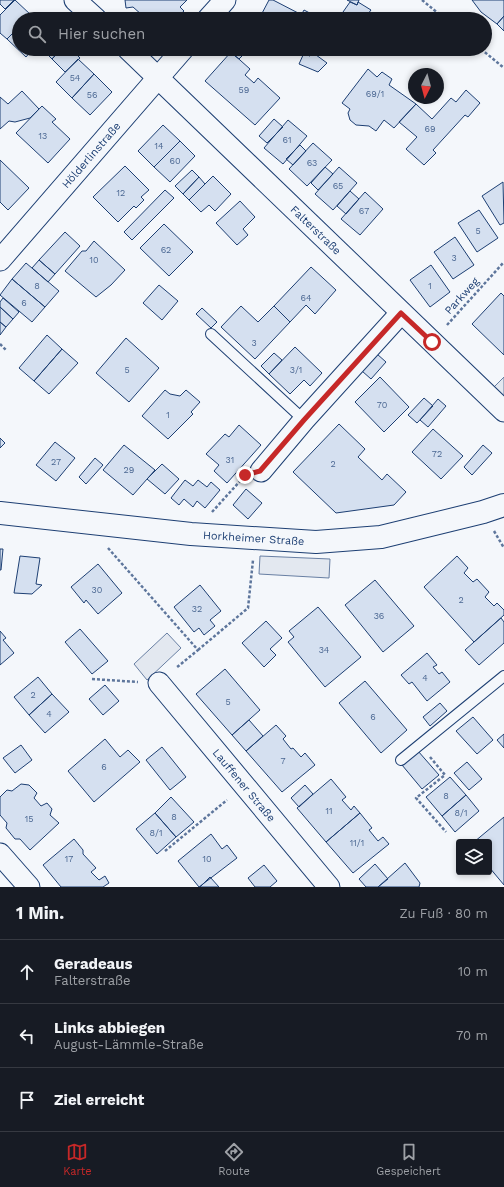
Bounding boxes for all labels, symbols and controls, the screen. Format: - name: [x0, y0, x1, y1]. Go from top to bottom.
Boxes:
- search box: [12, 12, 492, 56]
- icon: search: [26, 23, 48, 45]
- text: Hier suchen: [58, 25, 145, 43]
- north arrow: [408, 68, 444, 104]
- house number: 54: [70, 73, 81, 83]
- house number: 59: [239, 85, 249, 95]
- house number: 69/1: [366, 89, 384, 99]
- house number: 56: [87, 90, 97, 100]
- street label: Hölderlinstraße: [59, 119, 123, 191]
- house number: 69: [424, 124, 436, 134]
- house number: 13: [39, 131, 47, 141]
- house number: 61: [283, 135, 291, 145]
- house number: 14: [154, 141, 164, 151]
- house number: 60: [169, 156, 181, 166]
- house number: 63: [307, 158, 317, 168]
- house number: 65: [333, 181, 343, 191]
- house number: 12: [117, 188, 125, 198]
- street label: Falterstraße: [288, 203, 344, 257]
- house number: 67: [359, 206, 369, 216]
- house number: 5: [475, 226, 481, 236]
- house number: 62: [161, 245, 171, 255]
- house number: 3: [451, 253, 457, 263]
- house number: 10: [89, 255, 99, 265]
- street label: Parkweg: [442, 275, 482, 317]
- house number: 8: [34, 281, 40, 291]
- house number: 1: [428, 281, 432, 291]
- house number: 64: [301, 293, 312, 303]
- house number: 6: [21, 298, 27, 308]
- route start: [423, 333, 441, 351]
- house number: 3: [251, 338, 257, 348]
- house number: 5: [124, 365, 130, 375]
- house number: 3/1: [290, 365, 302, 375]
- house number: 70: [377, 400, 388, 410]
- house number: 1: [166, 410, 170, 420]
- house number: 72: [432, 449, 442, 459]
- house number: 31: [226, 455, 234, 465]
- house number: 27: [51, 457, 61, 467]
- house number: 2: [330, 459, 336, 469]
- house number: 29: [124, 465, 134, 475]
- route end: [236, 466, 254, 484]
- street label: Horkheimer Straße: [203, 528, 305, 548]
- house number: 30: [92, 585, 103, 595]
- house number: 2: [458, 595, 464, 605]
- house number: 32: [192, 604, 202, 614]
- house number: 36: [374, 611, 384, 621]
- house number: 34: [319, 645, 330, 655]
- house number: 4: [422, 673, 428, 683]
- house number: 2: [30, 690, 36, 700]
- house number: 5: [225, 697, 231, 707]
- house number: 4: [46, 709, 52, 719]
- house number: 6: [370, 712, 376, 722]
- street label: Lauffener Straße: [210, 746, 278, 824]
- house number: 7: [280, 756, 286, 766]
- house number: 6: [101, 762, 107, 772]
- house number: 8: [443, 791, 449, 801]
- house number: 11: [325, 806, 333, 816]
- house number: 8/1: [455, 808, 468, 818]
- house number: 8: [171, 812, 177, 822]
- house number: 15: [25, 814, 33, 824]
- house number: 8/1: [150, 828, 163, 838]
- house number: 11/1: [350, 838, 364, 848]
- map controls: [456, 839, 492, 875]
- button: layers: [456, 839, 492, 875]
- house number: 17: [65, 854, 73, 864]
- house number: 10: [202, 854, 212, 864]
- text: 1 Min.: [16, 903, 64, 923]
- text: Zu Fuß · 80 m: [399, 906, 488, 921]
- text: Geradeaus: [54, 955, 133, 973]
- icon: ahead: [16, 961, 38, 983]
- text: 10 m: [458, 964, 488, 979]
- text: Falterstraße: [54, 973, 131, 988]
- text: Links abbiegen: [54, 1019, 165, 1037]
- icon: left: [16, 1025, 38, 1047]
- text: 70 m: [456, 1028, 488, 1043]
- text: August-Lämmle-Straße: [54, 1037, 204, 1052]
- icon: arrive: [16, 1089, 38, 1111]
- text: Ziel erreicht: [54, 1091, 144, 1109]
- tab: Karte: [63, 1141, 92, 1178]
- tab: Route: [218, 1141, 250, 1178]
- tab: Gespeichert: [376, 1141, 441, 1178]

